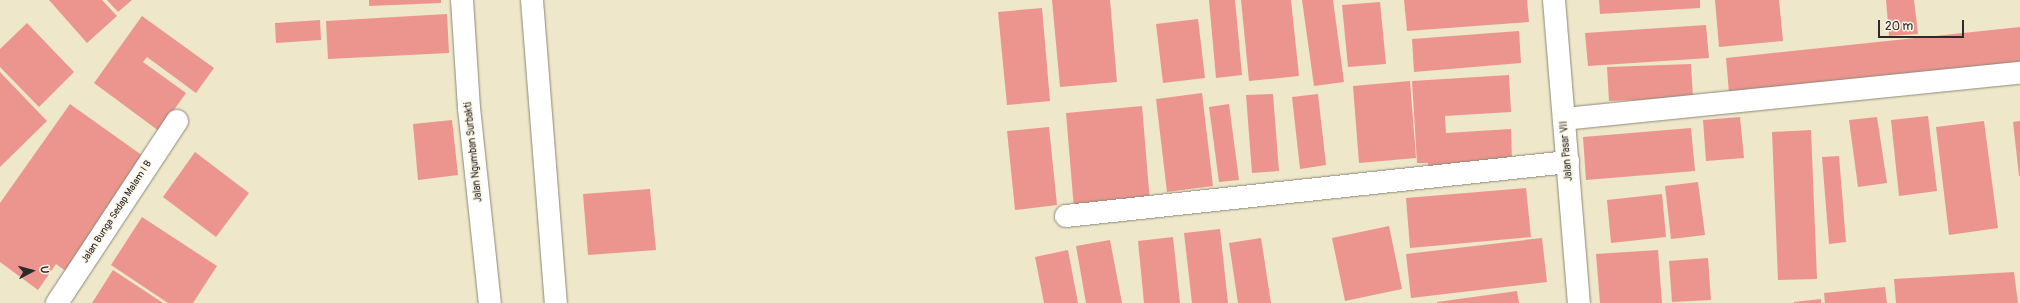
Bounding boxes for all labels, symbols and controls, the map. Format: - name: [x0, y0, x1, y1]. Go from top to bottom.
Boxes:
- scale bar: [1880, 12, 1966, 38]
- text: 20 m: [1885, 19, 1913, 34]
- street label: Jalan Ngumban Surbakti: [463, 101, 485, 203]
- street label: Jalan Pasar VII: [1558, 120, 1576, 182]
- street label: Jalan Bunga Sedap Malam I B: [79, 158, 155, 266]
- north arrow: [12, 251, 52, 291]
- text: U: [38, 265, 51, 274]

